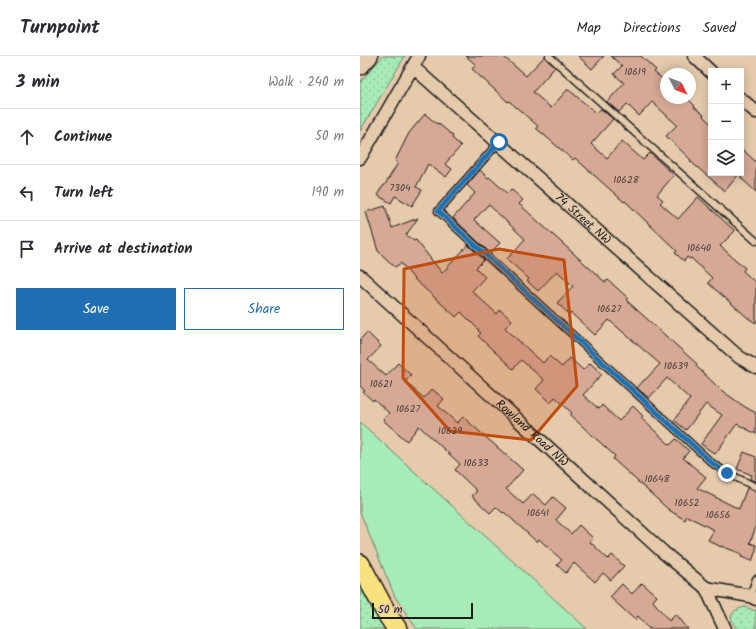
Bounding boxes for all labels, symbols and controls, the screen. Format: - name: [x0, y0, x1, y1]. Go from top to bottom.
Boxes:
- text: Turnpoint: [20, 13, 100, 43]
- text: Map: [576, 17, 601, 39]
- text: Directions: [623, 17, 681, 39]
- text: Saved: [703, 17, 736, 39]
- house number: 10619: [624, 64, 646, 80]
- north arrow: [660, 68, 696, 104]
- map controls: [708, 68, 744, 176]
- button: +: [708, 68, 744, 104]
- text: 3 min: [16, 69, 60, 96]
- text: Walk · 240 m: [268, 72, 344, 93]
- button: −: [708, 104, 744, 140]
- text: Continue: [54, 125, 112, 149]
- icon: ahead: [16, 126, 38, 148]
- text: 50 m: [315, 126, 344, 147]
- route start: [490, 133, 508, 151]
- button: layers: [708, 140, 744, 176]
- house number: 10628: [613, 172, 640, 188]
- house number: 7304: [390, 180, 411, 196]
- text: Turn left: [54, 181, 114, 205]
- icon: left: [16, 182, 38, 204]
- text: 190 m: [312, 182, 344, 203]
- street label: 74 Street NW: [551, 188, 616, 249]
- text: Arrive at destination: [54, 237, 193, 261]
- icon: arrive: [16, 238, 38, 260]
- house number: 10640: [687, 240, 711, 256]
- button: Save: [16, 288, 176, 330]
- button: Share: [184, 288, 344, 330]
- house number: 10627: [597, 301, 621, 317]
- house number: 10639: [664, 358, 688, 374]
- house number: 10621: [370, 376, 392, 392]
- street label: Rowland Road NW: [492, 395, 573, 471]
- house number: 10627: [396, 401, 420, 417]
- house number: 10629: [438, 423, 462, 439]
- house number: 10633: [463, 455, 489, 471]
- route end: [718, 464, 736, 482]
- house number: 10648: [644, 471, 671, 487]
- house number: 10652: [675, 495, 700, 511]
- house number: 10641: [527, 505, 549, 521]
- house number: 10656: [706, 507, 730, 523]
- scale bar: [372, 601, 473, 620]
- text: 50 m: [378, 601, 403, 619]

